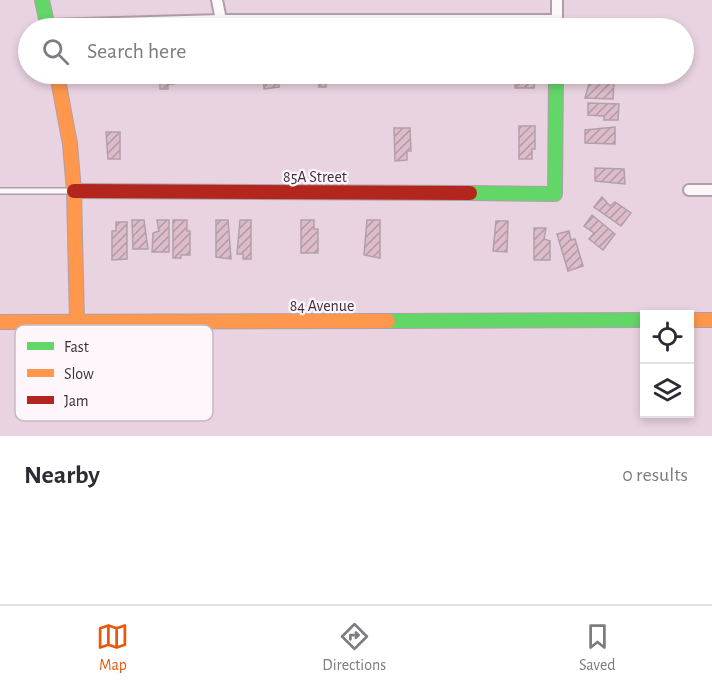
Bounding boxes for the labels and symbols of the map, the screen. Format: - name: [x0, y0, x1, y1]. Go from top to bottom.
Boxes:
- street label: 85A Street: [283, 169, 347, 185]
- street label: 84 Avenue: [290, 298, 354, 314]
- legend: [15, 325, 213, 421]
- text: Fast: [64, 339, 89, 355]
- text: Slow: [64, 366, 94, 382]
- text: Jam: [64, 393, 89, 409]

